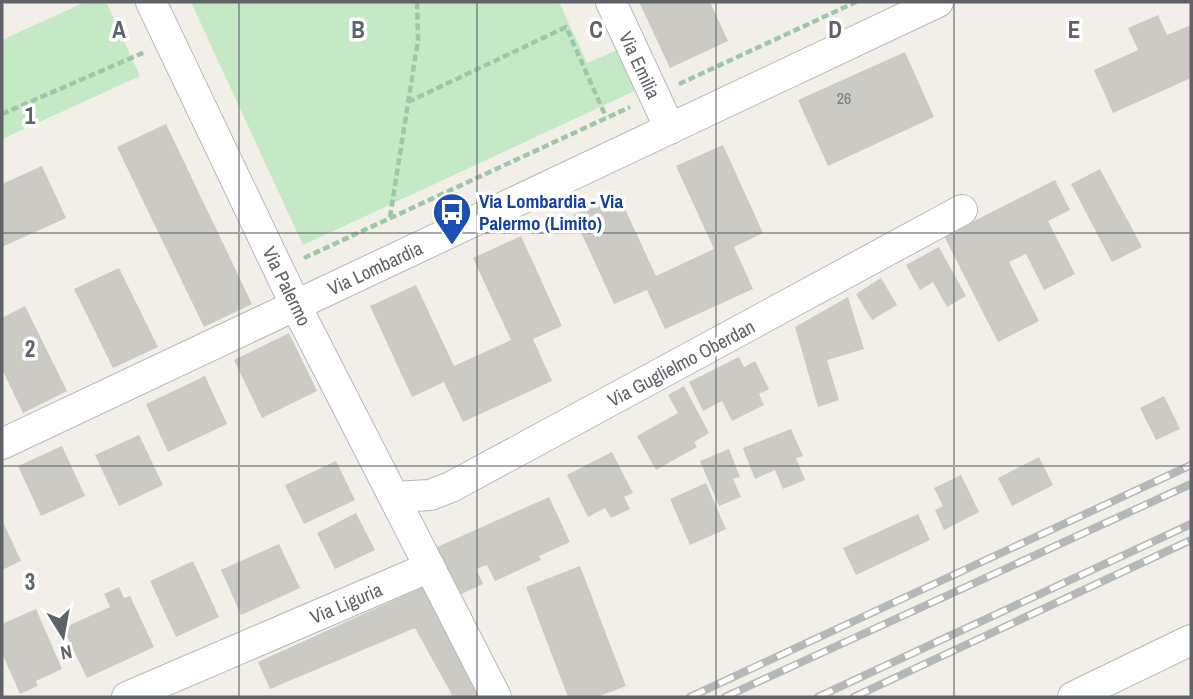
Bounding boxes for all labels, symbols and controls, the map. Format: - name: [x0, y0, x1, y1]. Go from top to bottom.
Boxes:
- text: A: [112, 14, 126, 45]
- text: B: [351, 14, 365, 45]
- text: C: [589, 14, 603, 45]
- text: D: [828, 14, 842, 45]
- text: E: [1068, 14, 1080, 45]
- street label: Via Emilia: [613, 27, 667, 103]
- house number: 26: [837, 87, 851, 109]
- text: 1: [25, 100, 36, 131]
- place label: Via Lombardia - Via Palermo (Limito): [479, 188, 623, 236]
- bus stop icon: Via Lombardia - Via Palermo (Limito): [431, 191, 473, 246]
- street label: Via Lombardia: [323, 235, 427, 301]
- street label: Via Palermo: [257, 242, 317, 330]
- street label: Via Guglielmo Oberdan: [603, 313, 759, 413]
- text: 2: [25, 333, 35, 364]
- text: 3: [25, 566, 35, 597]
- street label: Via Liguria: [306, 576, 386, 630]
- north arrow: [28, 601, 98, 671]
- text: N: [58, 639, 74, 667]

